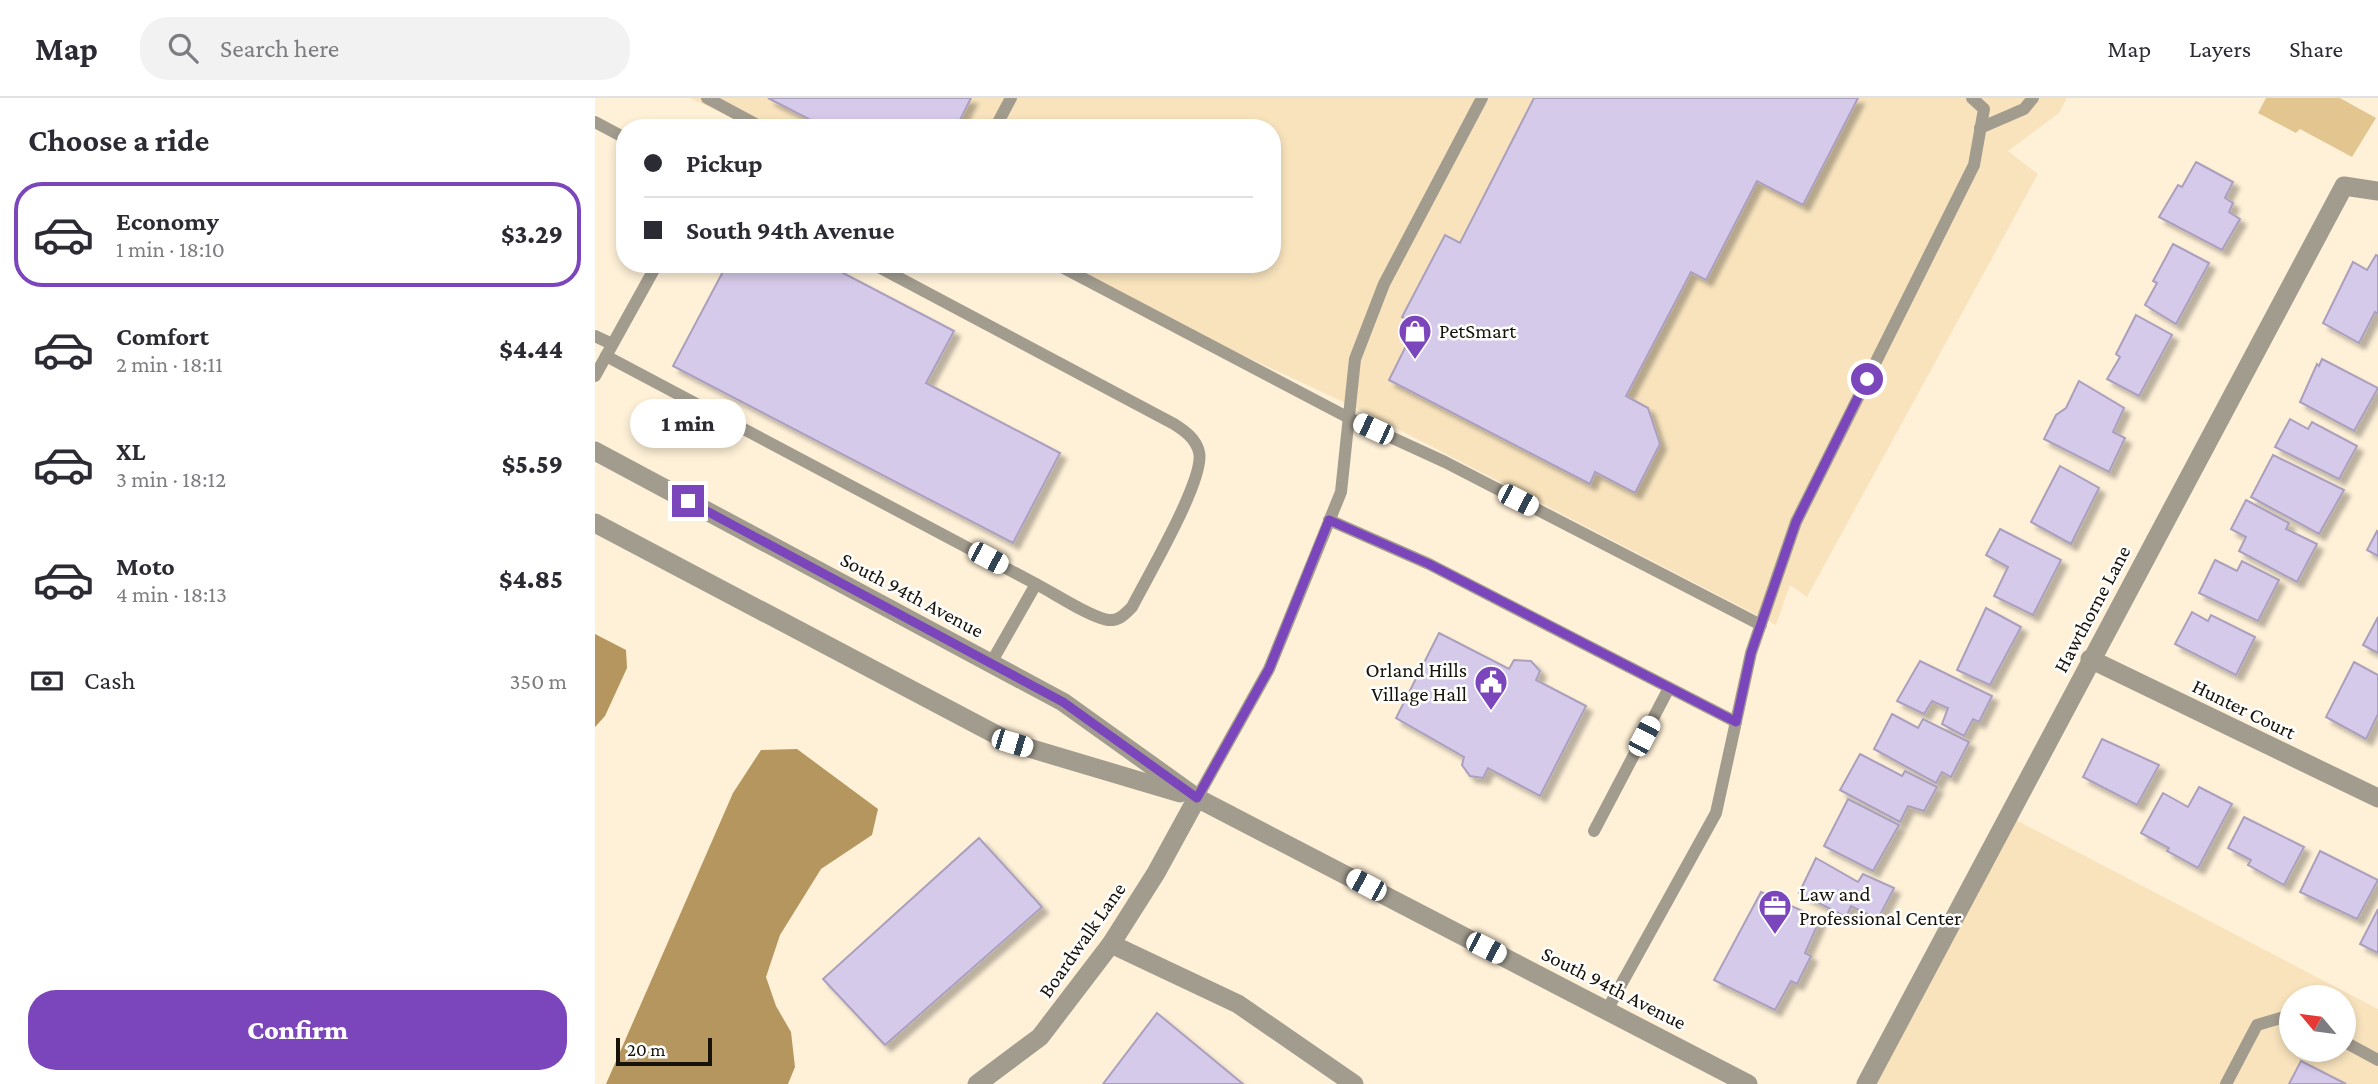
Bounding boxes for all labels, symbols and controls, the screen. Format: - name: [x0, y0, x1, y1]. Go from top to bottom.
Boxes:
- search box: [140, 17, 630, 80]
- icon: search: [164, 29, 202, 67]
- text: Map: [35, 30, 98, 67]
- text: Search here: [220, 34, 339, 63]
- text: Map: [2107, 35, 2151, 62]
- text: Layers: [2189, 35, 2251, 62]
- text: Share: [2289, 35, 2343, 62]
- text: Choose a ride: [28, 122, 209, 158]
- text: Pickup: [686, 149, 763, 178]
- icon: car: [32, 203, 95, 266]
- text: Economy: [116, 207, 219, 236]
- text: South 94th Avenue: [686, 216, 894, 245]
- text: $3.29: [501, 220, 563, 249]
- text: 1 min · 18:10: [116, 236, 225, 262]
- shop icon: PetSmart: [1396, 312, 1434, 361]
- icon: car: [32, 318, 95, 381]
- place label: PetSmart: [1439, 319, 1517, 343]
- text: Comfort: [116, 322, 209, 351]
- text: $4.44: [499, 335, 563, 364]
- text: 2 min · 18:11: [116, 351, 223, 377]
- route start: [1851, 363, 1883, 395]
- callout: 1 min: [630, 400, 746, 448]
- text: 1 min: [661, 410, 715, 436]
- car: [1350, 411, 1397, 447]
- icon: car: [32, 433, 95, 496]
- text: XL: [116, 437, 145, 466]
- text: $5.59: [502, 450, 563, 479]
- text: 3 min · 18:12: [116, 466, 226, 492]
- car: [1495, 481, 1542, 519]
- route end: [672, 485, 704, 517]
- car: [965, 539, 1012, 577]
- street label: Hawthorne Lane: [2048, 541, 2136, 677]
- street label: South 94th Avenue: [836, 547, 988, 643]
- icon: car: [32, 548, 95, 611]
- text: Moto: [116, 552, 175, 581]
- text: $4.85: [499, 565, 563, 594]
- text: 4 min · 18:13: [116, 581, 227, 607]
- place label: Orland Hills Village Hall: [1366, 658, 1467, 706]
- icon: cash: [28, 662, 66, 700]
- public building icon: Orland Hills Village Hall: [1472, 663, 1510, 712]
- text: Cash: [84, 666, 135, 695]
- text: 350 m: [509, 668, 567, 694]
- street label: Hunter Court: [2188, 674, 2300, 745]
- car: [1625, 713, 1664, 759]
- car: [989, 727, 1036, 759]
- car: [1343, 866, 1390, 904]
- street label: Boardwalk Lane: [1033, 878, 1131, 1002]
- place label: Law and Professional Center: [1799, 882, 1962, 930]
- office icon: Law and Professional Center: [1756, 887, 1794, 936]
- car: [1463, 929, 1510, 967]
- street label: South 94th Avenue: [1538, 941, 1690, 1035]
- north arrow: [2279, 985, 2355, 1062]
- map controls: [2279, 985, 2356, 1062]
- button: Confirm: [28, 990, 567, 1070]
- scale bar: [616, 1035, 712, 1067]
- text: 20 m: [627, 1039, 666, 1060]

